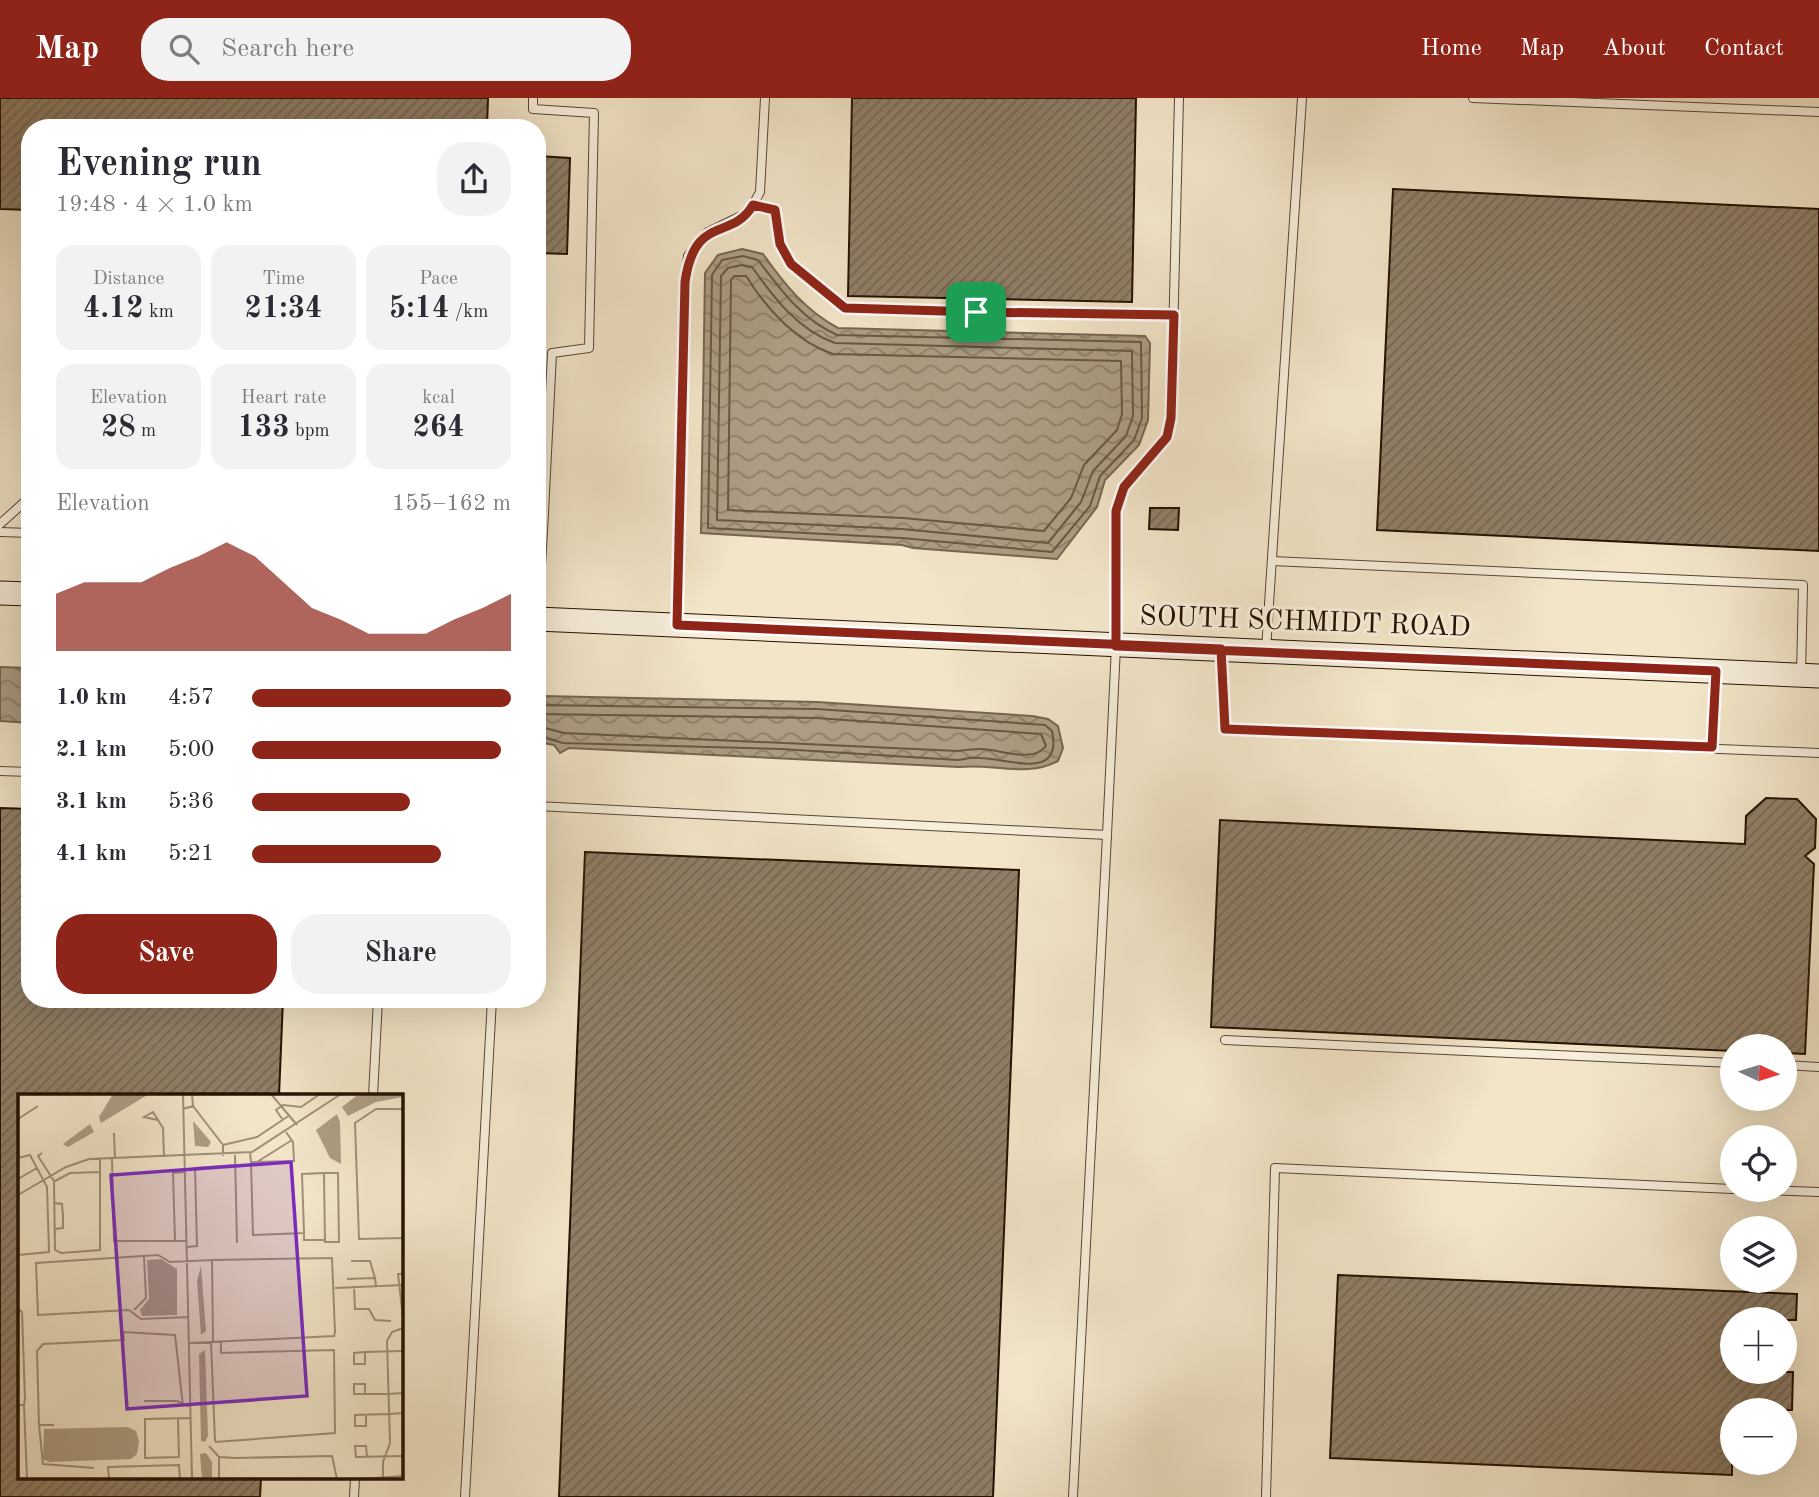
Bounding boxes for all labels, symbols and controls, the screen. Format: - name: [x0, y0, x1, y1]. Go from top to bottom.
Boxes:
- search box: [141, 18, 631, 81]
- icon: search: [165, 30, 203, 68]
- text: Map: [35, 33, 99, 66]
- text: Search here: [221, 36, 354, 62]
- text: Home: [1421, 37, 1482, 61]
- text: Map: [1520, 37, 1564, 61]
- text: About: [1602, 37, 1666, 61]
- text: Contact: [1704, 37, 1784, 61]
- button: share: [437, 142, 511, 216]
- text: Evening run: [56, 146, 262, 184]
- text: 19:48 · 4 × 1.0 km: [56, 193, 253, 216]
- text: Distance: [93, 270, 164, 289]
- text: Time: [262, 270, 305, 289]
- text: Pace: [419, 270, 458, 289]
- pin: [946, 282, 1006, 342]
- icon: arrive: [957, 293, 995, 331]
- text: 4.12: [83, 294, 144, 324]
- text: 21:34: [245, 294, 323, 324]
- text: 5:14: [389, 294, 449, 324]
- text: km: [144, 303, 174, 322]
- text: /km: [449, 303, 488, 322]
- text: Elevation: [90, 389, 167, 408]
- text: Heart rate: [241, 389, 326, 408]
- text: kcal: [422, 389, 455, 408]
- text: 28: [101, 413, 136, 443]
- text: 133: [237, 413, 290, 443]
- text: 264: [412, 413, 465, 443]
- text: m: [136, 422, 156, 441]
- text: bpm: [290, 422, 330, 441]
- text: Elevation: [56, 492, 150, 515]
- text: 155–162 m: [392, 492, 511, 515]
- street label: SOUTH SCHMIDT ROAD: [1139, 603, 1471, 643]
- text: 1.0 km: [56, 686, 127, 709]
- text: 4:57: [168, 686, 214, 709]
- text: 2.1 km: [56, 738, 127, 761]
- text: 5:00: [168, 738, 214, 761]
- text: 3.1 km: [56, 790, 127, 813]
- text: 5:36: [168, 790, 214, 813]
- text: 4.1 km: [56, 842, 127, 865]
- text: 5:21: [168, 842, 214, 865]
- button: Save: [56, 914, 277, 994]
- button: Share: [291, 914, 511, 994]
- north arrow: [1720, 1034, 1797, 1111]
- map controls: [1720, 1034, 1797, 1475]
- inset map: [18, 1094, 402, 1480]
- button: locate: [1720, 1125, 1797, 1202]
- button: layers: [1720, 1216, 1797, 1293]
- button: +: [1720, 1307, 1797, 1384]
- button: −: [1720, 1398, 1797, 1475]

